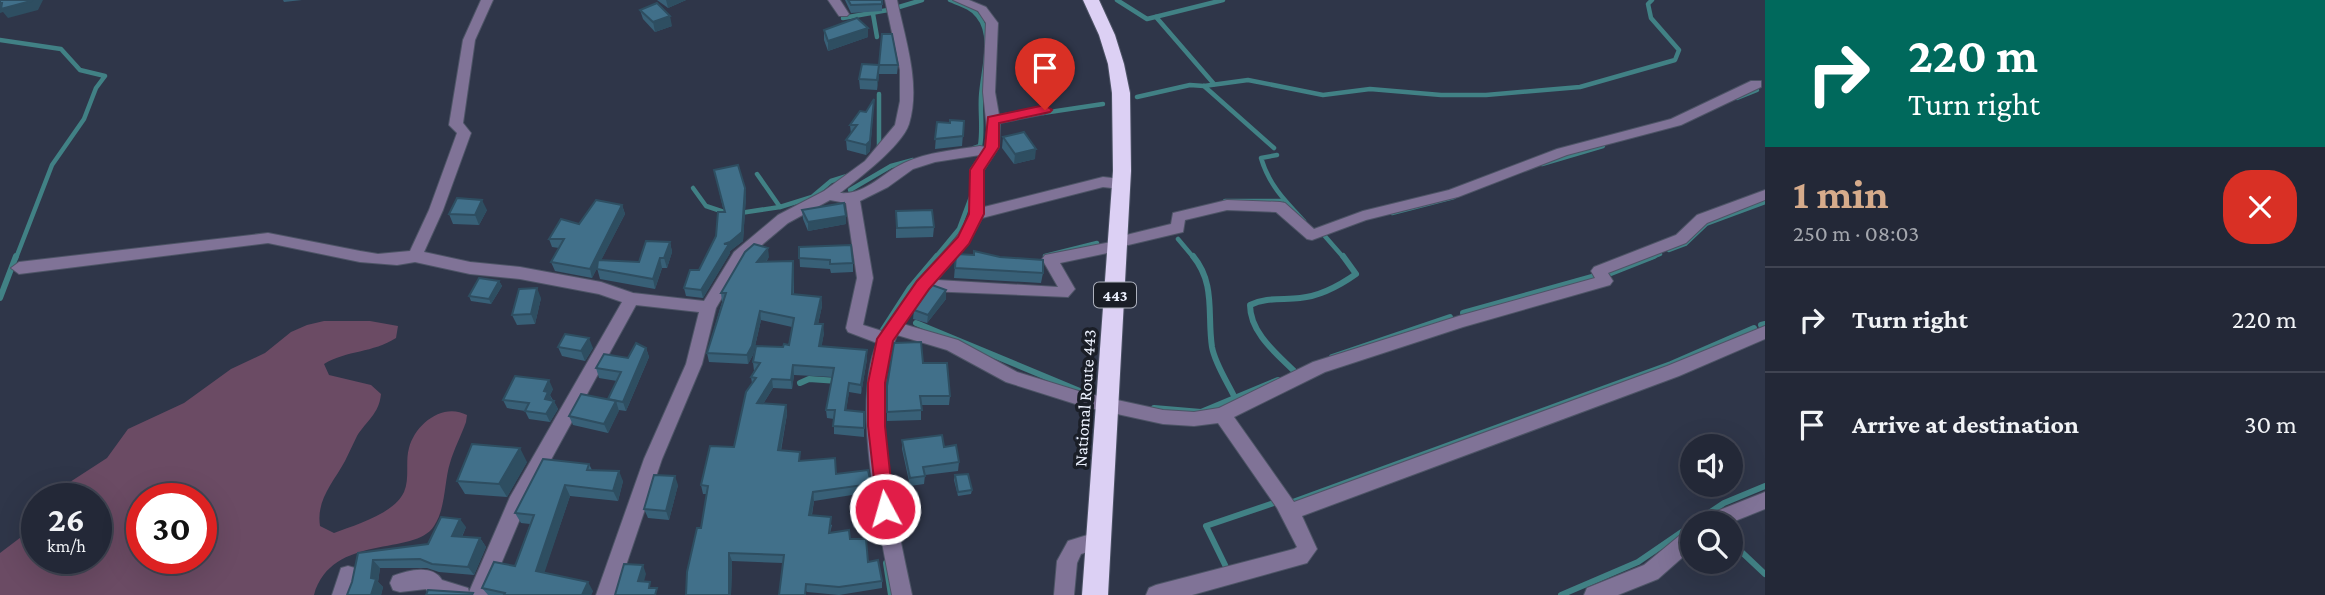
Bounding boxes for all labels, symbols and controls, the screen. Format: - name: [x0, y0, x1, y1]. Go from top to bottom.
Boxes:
- icon: right: [1793, 28, 1884, 119]
- text: 220 m: [1908, 28, 2038, 83]
- pin: [1015, 38, 1075, 110]
- icon: arrive: [1026, 49, 1064, 87]
- text: Turn right: [1908, 86, 2040, 122]
- text: 1 min: [1793, 170, 1889, 217]
- button: close: [2223, 170, 2297, 244]
- text: 250 m · 08:03: [1793, 220, 1919, 246]
- road number: 443: [1094, 282, 1136, 308]
- icon: right: [1793, 301, 1831, 339]
- text: Turn right: [1852, 305, 1968, 334]
- text: 220 m: [2232, 305, 2297, 334]
- street label: National Route 443: [1070, 329, 1100, 467]
- icon: arrive: [1793, 406, 1831, 444]
- text: Arrive at destination: [1852, 410, 2079, 439]
- text: 30 m: [2244, 410, 2297, 439]
- map controls: [1680, 434, 1743, 574]
- button: sound: [1680, 434, 1743, 497]
- position arrow: [848, 472, 922, 546]
- speed limit sign: 30: [126, 483, 217, 574]
- text: 26: [48, 500, 85, 539]
- button: search: [1680, 511, 1743, 574]
- text: km/h: [47, 536, 86, 556]

